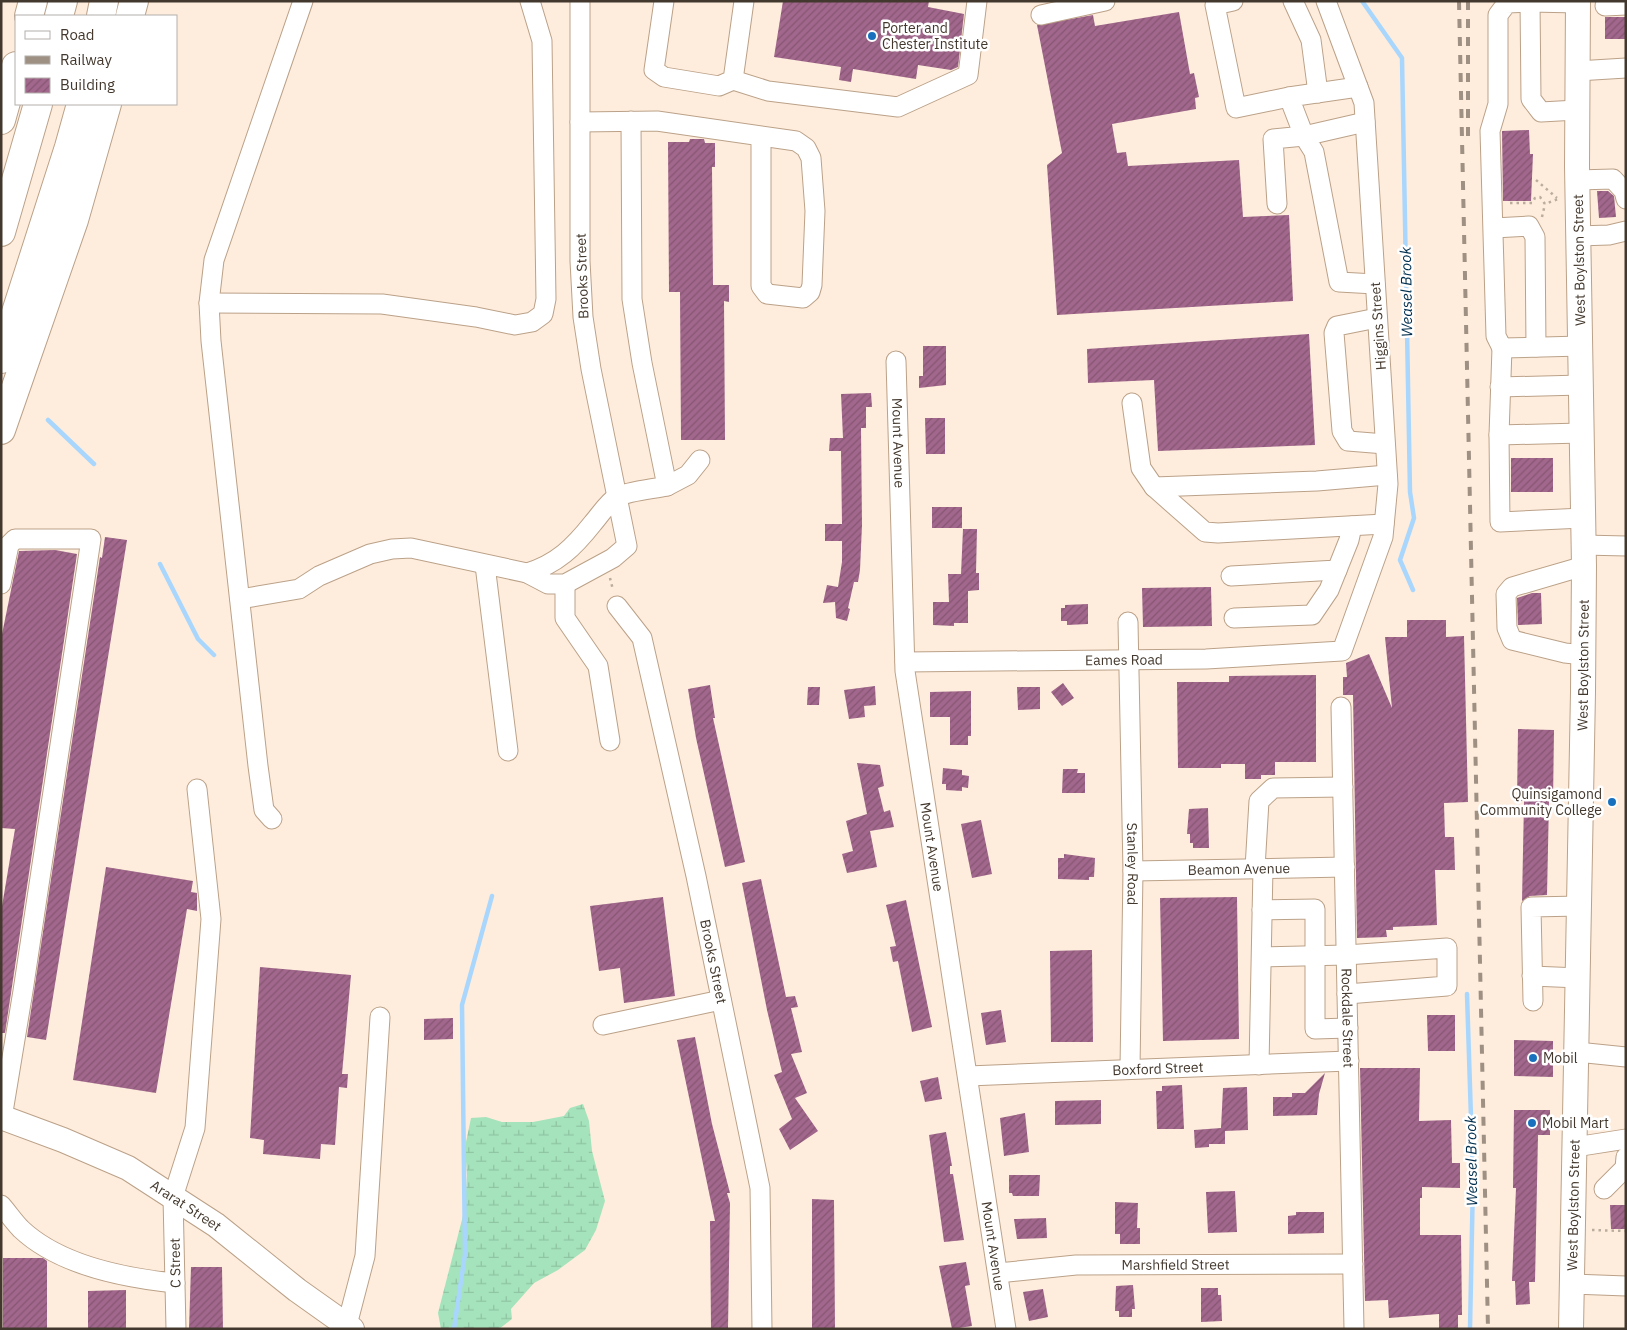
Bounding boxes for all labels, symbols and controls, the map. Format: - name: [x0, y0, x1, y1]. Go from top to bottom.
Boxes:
- legend: [15, 15, 178, 105]
- place label: Porter and Chester Institute: [882, 19, 988, 53]
- text: Road: [60, 25, 95, 44]
- marker: Porter and Chester Institute: [866, 30, 878, 42]
- text: Railway: [60, 50, 113, 69]
- text: Building: [60, 75, 115, 94]
- street label: West Boylston Street: [1569, 194, 1589, 326]
- street label: Brooks Street: [572, 233, 592, 319]
- water label: Weasel Brook: [1396, 246, 1416, 337]
- street label: Higgins Street: [1366, 281, 1390, 371]
- street label: Mount Avenue: [888, 398, 909, 489]
- street label: West Boylston Street: [1573, 599, 1593, 731]
- street label: Eames Road: [1085, 650, 1163, 669]
- place label: Quinsigamond Community College: [1480, 785, 1602, 819]
- marker: Quinsigamond Community College: [1606, 796, 1618, 808]
- street label: Mount Avenue: [916, 801, 948, 893]
- street label: Stanley Road: [1123, 823, 1142, 905]
- street label: Beamon Avenue: [1188, 859, 1291, 879]
- street label: Brooks Street: [696, 918, 731, 1005]
- street label: Rockdale Street: [1337, 968, 1358, 1068]
- place label: Mobil: [1543, 1049, 1578, 1067]
- marker: Mobil: [1527, 1052, 1539, 1064]
- street label: Boxford Street: [1112, 1058, 1204, 1079]
- place label: Mobil Mart: [1542, 1114, 1609, 1132]
- water label: Weasel Brook: [1461, 1115, 1481, 1206]
- marker: Mobil Mart: [1526, 1117, 1538, 1129]
- street label: West Boylston Street: [1563, 1139, 1584, 1271]
- street label: Ararat Street: [147, 1176, 225, 1235]
- street label: Mount Avenue: [978, 1200, 1009, 1292]
- street label: C Street: [166, 1238, 184, 1288]
- street label: Marshfield Street: [1122, 1255, 1230, 1274]

